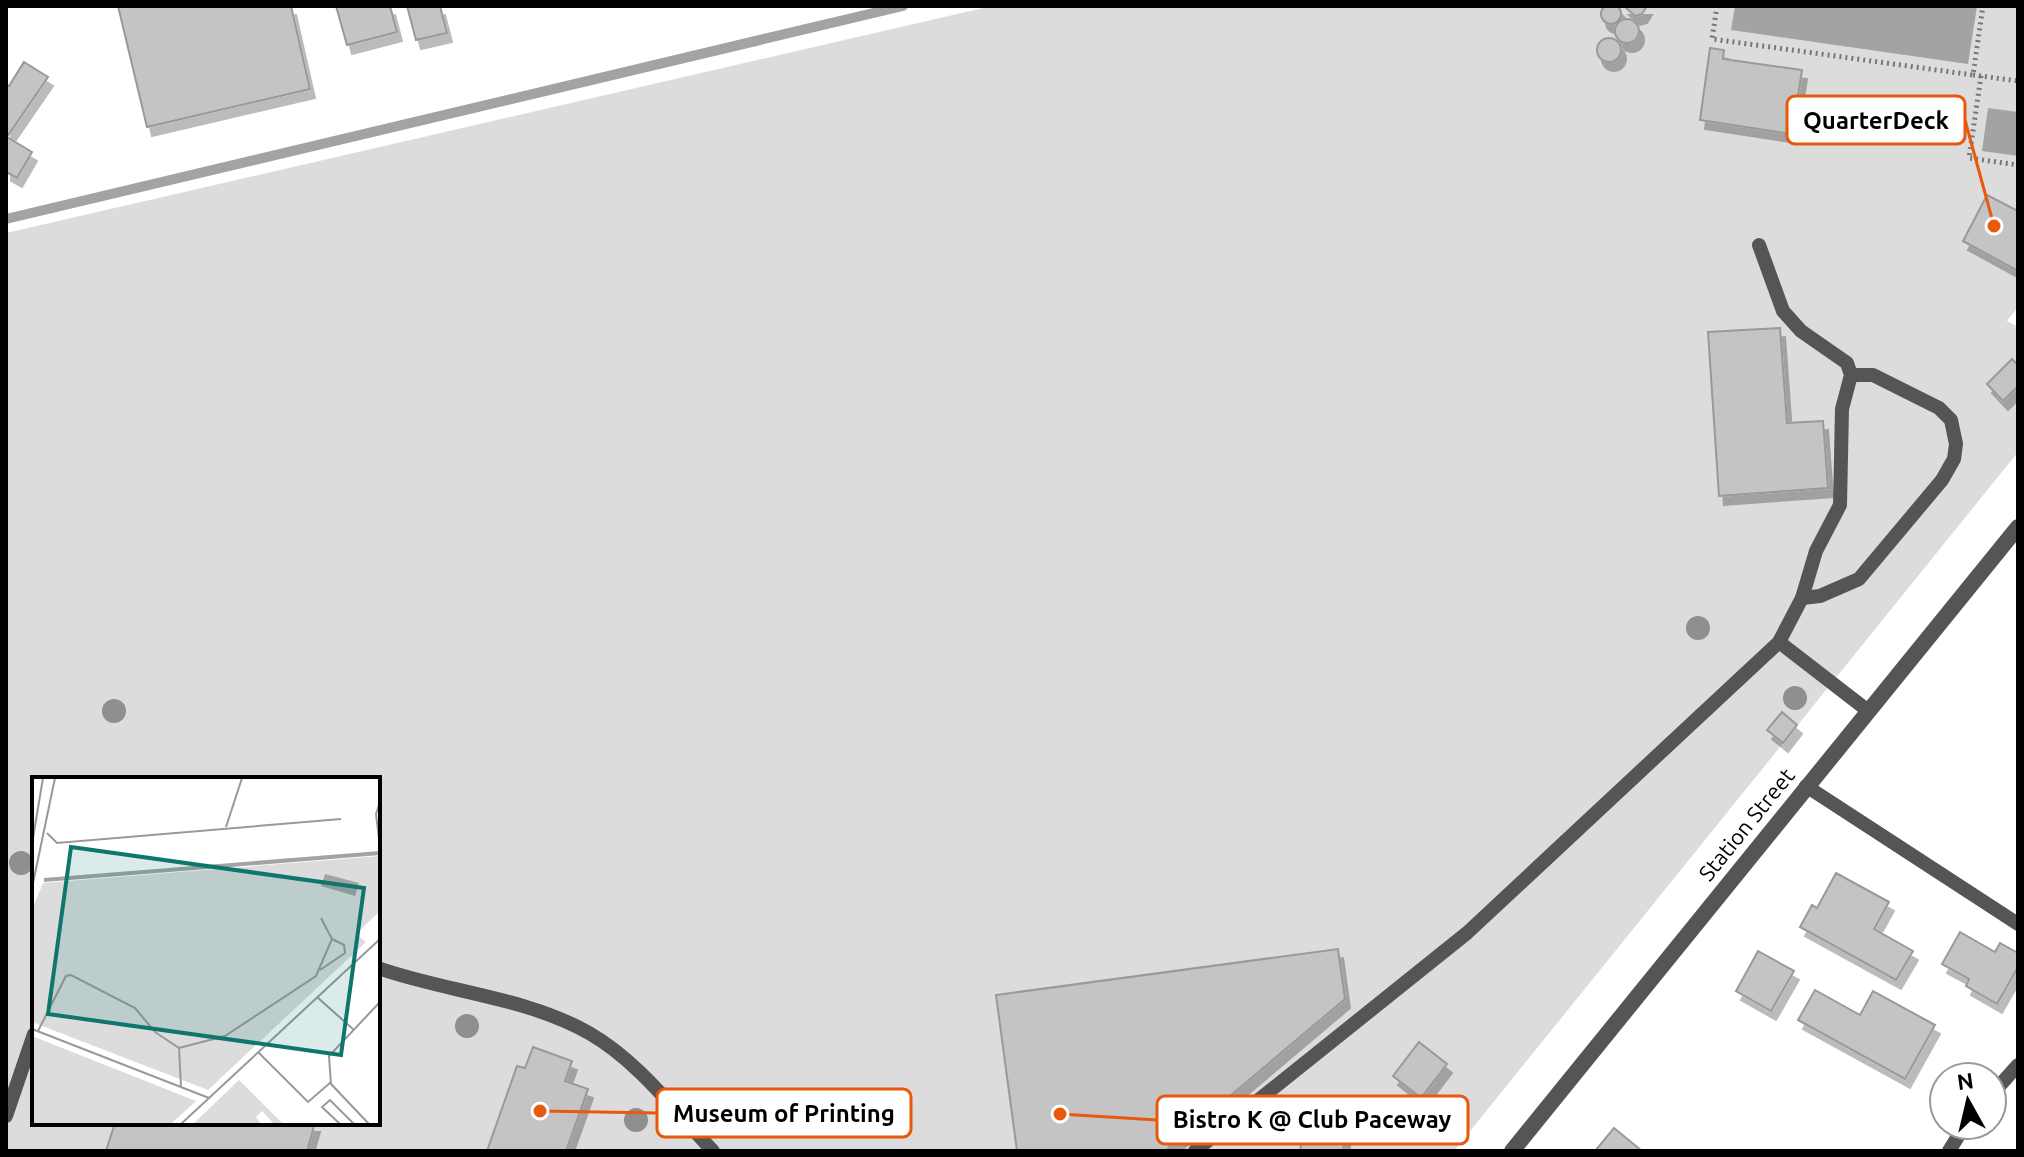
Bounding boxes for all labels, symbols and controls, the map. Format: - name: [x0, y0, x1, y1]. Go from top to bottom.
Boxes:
- callout: QuarterDeck: [1787, 96, 1965, 144]
- text: QuarterDeck: [1803, 107, 1950, 134]
- street label: Station Street: [1693, 762, 1799, 885]
- inset map: [32, 777, 380, 1125]
- north arrow: [1928, 1061, 2008, 1141]
- text: N: [1955, 1067, 1975, 1094]
- callout: Museum of Printing: [657, 1089, 911, 1137]
- callout: Bistro K @ Club Paceway: [1157, 1096, 1468, 1144]
- text: Museum of Printing: [673, 1100, 895, 1127]
- text: Bistro K @ Club Paceway: [1173, 1106, 1451, 1133]

